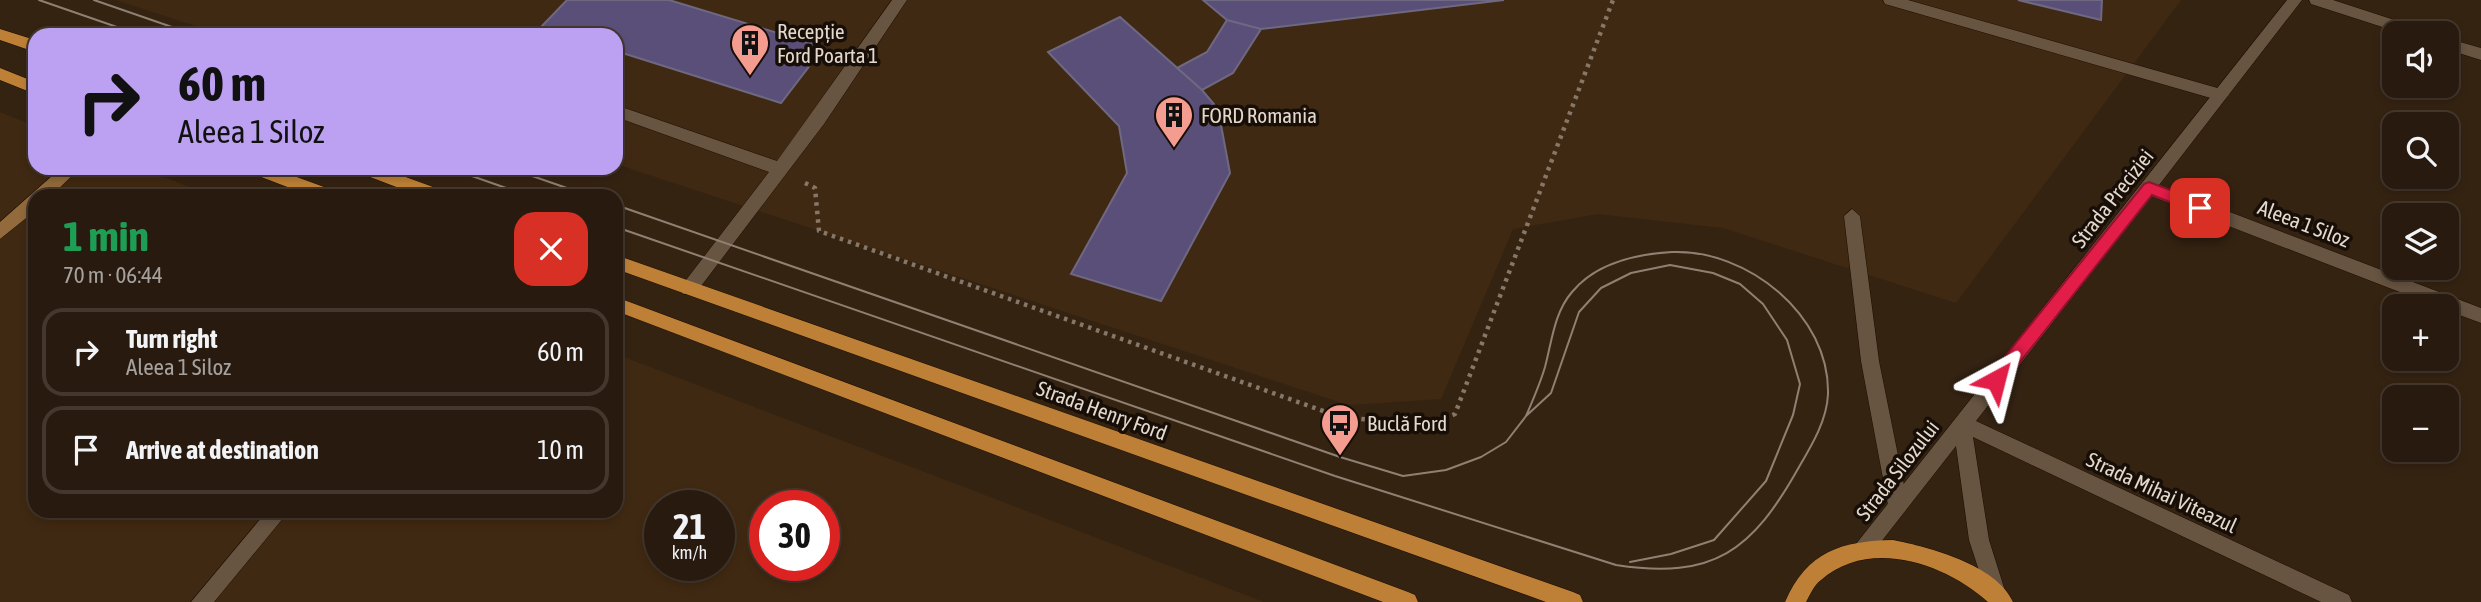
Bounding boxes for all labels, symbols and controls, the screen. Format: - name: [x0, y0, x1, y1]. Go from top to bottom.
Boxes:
- place label: Recepție Ford Poarta 1: [777, 19, 878, 67]
- map controls: [2382, 21, 2459, 462]
- button: sound: [2382, 21, 2459, 98]
- building icon: Recepție Ford Poarta 1: [729, 22, 771, 77]
- text: 60 m: [178, 55, 266, 111]
- icon: right: [63, 56, 154, 147]
- building icon: FORD Romania: [1153, 94, 1195, 149]
- place label: FORD Romania: [1201, 103, 1317, 127]
- button: search: [2382, 112, 2459, 189]
- text: Aleea 1 Siloz: [178, 113, 325, 150]
- street label: Strada Preciziei: [2066, 144, 2158, 252]
- pin: [2170, 178, 2230, 238]
- icon: arrive: [2181, 189, 2219, 227]
- street label: Aleea 1 Siloz: [2255, 195, 2354, 252]
- button: layers: [2382, 203, 2459, 280]
- text: 1 min: [63, 212, 149, 260]
- button: close: [514, 212, 588, 286]
- text: 70 m · 06:44: [63, 262, 163, 288]
- button: +: [2382, 294, 2459, 371]
- text: Turn right: [126, 324, 217, 354]
- icon: right: [67, 333, 105, 371]
- text: 60 m: [537, 337, 584, 367]
- position arrow: [1959, 343, 2033, 417]
- text: Aleea 1 Siloz: [126, 354, 231, 380]
- street label: Strada Henry Ford: [1034, 375, 1170, 445]
- button: −: [2382, 385, 2459, 462]
- bus stop icon: Buclă Ford: [1319, 402, 1361, 457]
- place label: Buclă Ford: [1367, 411, 1447, 435]
- street label: Strada Silozului: [1851, 415, 1943, 525]
- icon: arrive: [67, 431, 105, 469]
- text: Arrive at destination: [126, 435, 319, 465]
- text: 10 m: [537, 435, 584, 465]
- street label: Strada Mihai Viteazul: [2083, 447, 2241, 538]
- speed limit sign: 30: [749, 490, 840, 581]
- text: 21: [673, 506, 706, 546]
- text: km/h: [672, 542, 707, 563]

